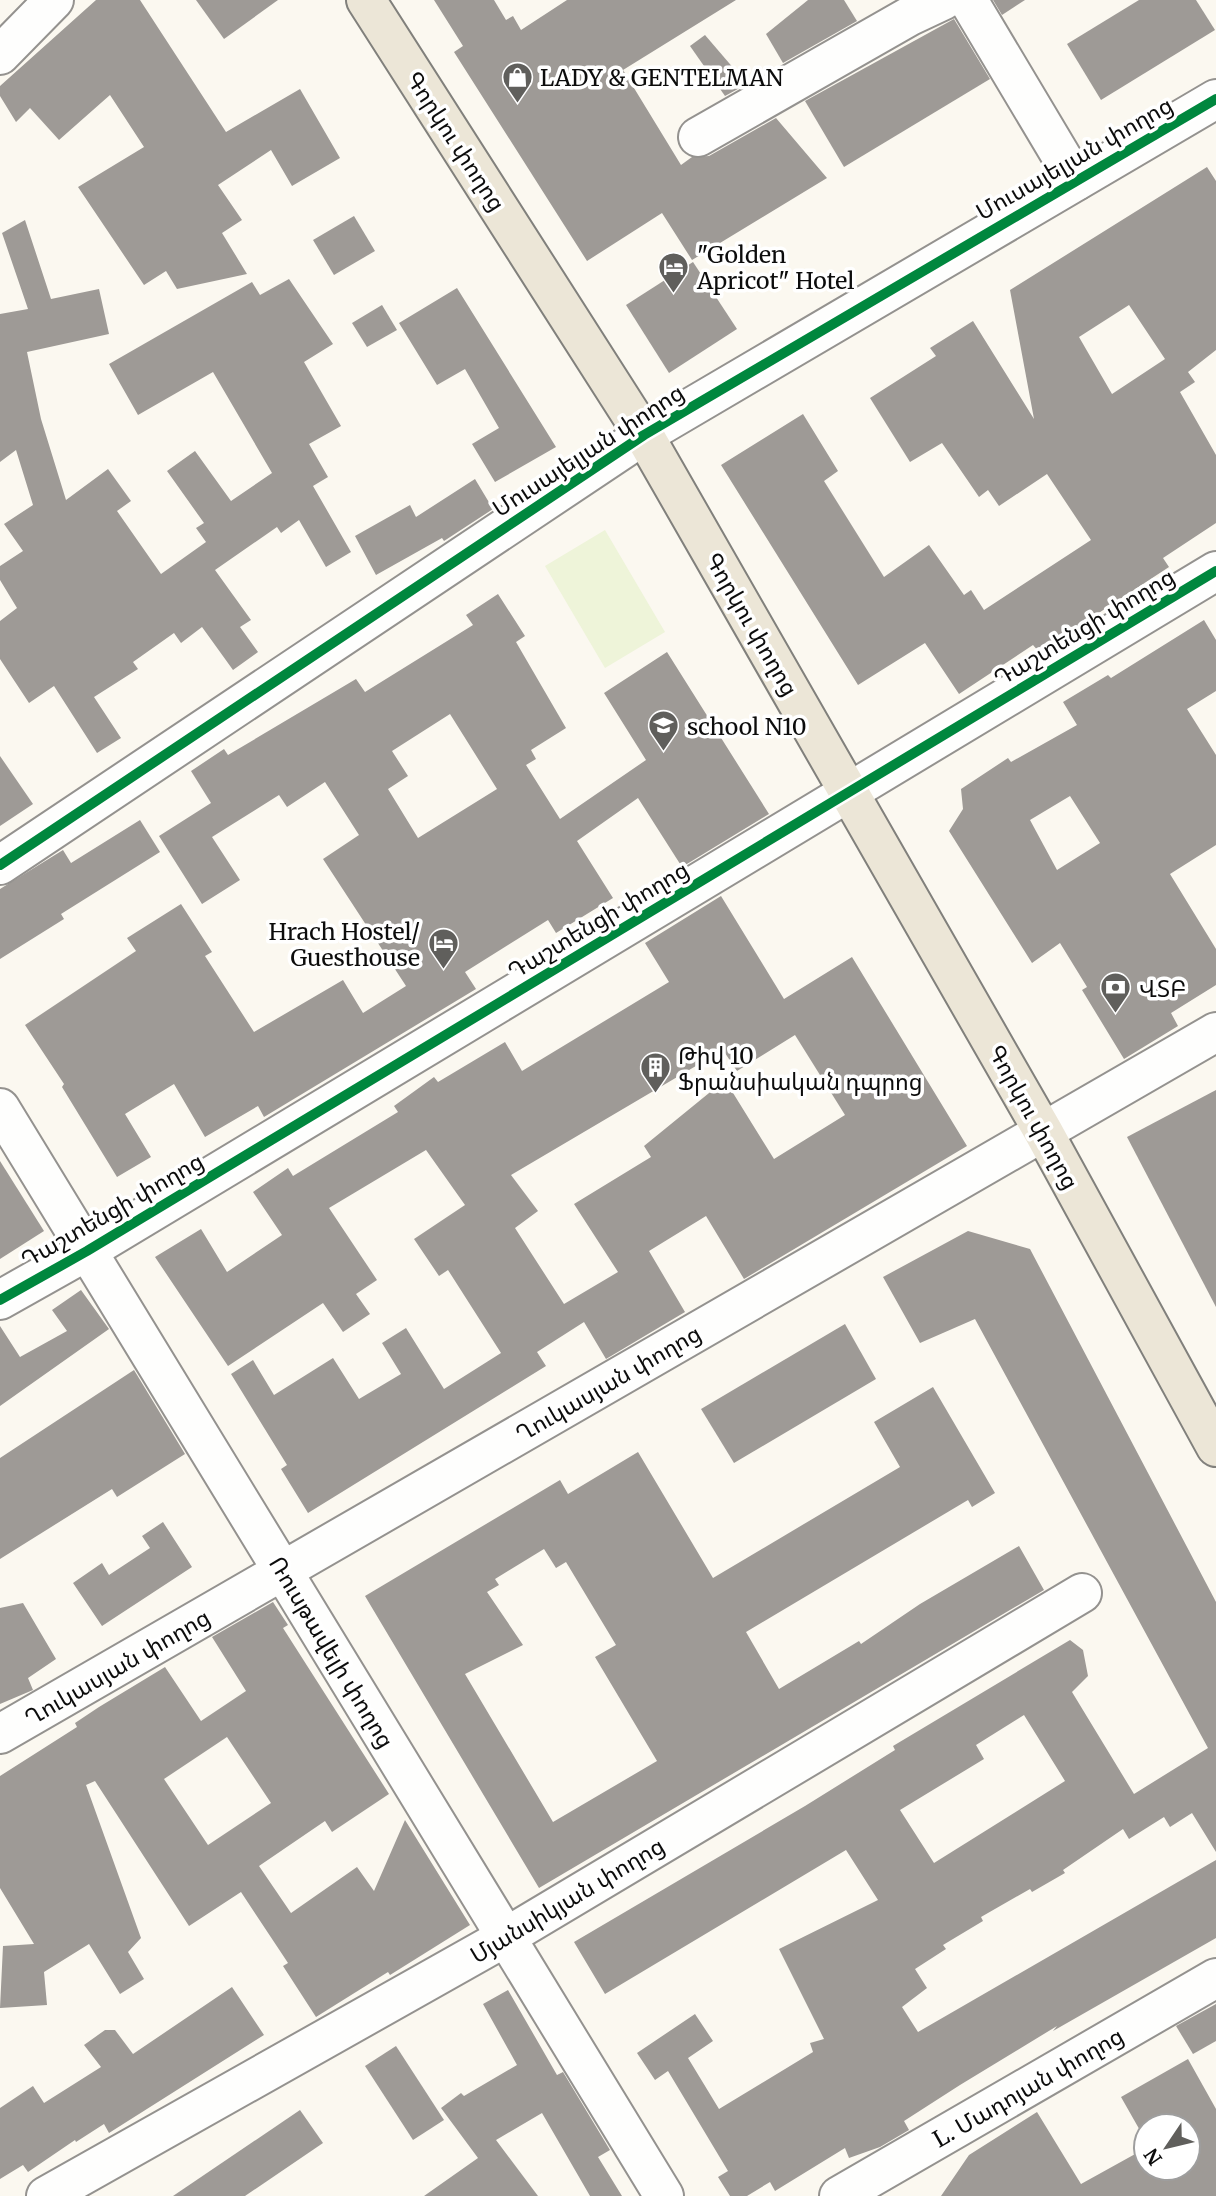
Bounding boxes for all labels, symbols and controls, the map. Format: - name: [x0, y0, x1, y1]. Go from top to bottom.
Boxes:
- shop icon: LADY & GENTELMAN: [500, 60, 534, 104]
- place label: LADY & GENTELMAN: [540, 63, 783, 92]
- street label: Գորկու փողոց: [400, 66, 512, 216]
- street label: Մուսայելյան փողոց: [970, 90, 1178, 226]
- place label: "Golden Apricot" Hotel: [696, 240, 854, 295]
- hotel icon: "Golden Apricot" Hotel: [657, 250, 691, 294]
- street label: Մուսայելյան փողոց: [487, 377, 689, 523]
- street label: Գորկու փողոց: [699, 547, 805, 701]
- street label: Դաշտենցի փողոց: [988, 562, 1180, 692]
- school or university icon: school N10: [647, 709, 681, 753]
- place label: school N10: [687, 712, 807, 741]
- street label: Դաշտենցի փողոց: [502, 855, 694, 985]
- place label: Hrach Hostel/ Guesthouse: [268, 917, 420, 972]
- hotel icon: Hrach Hostel/ Guesthouse: [426, 927, 460, 971]
- bank icon: ՎՏԲ: [1099, 971, 1133, 1015]
- place label: ՎՏԲ: [1139, 974, 1186, 1003]
- street label: Գորկու փողոց: [982, 1040, 1086, 1194]
- place label: Թիվ 10 Ֆրանսիական դպրոց: [678, 1041, 923, 1096]
- building icon: Թիվ 10 Ֆրանսիական դպրոց: [638, 1051, 672, 1095]
- street label: Դաշտենցի փողոց: [16, 1146, 208, 1274]
- street label: Ղուկասյան փողոց: [510, 1318, 706, 1448]
- street label: Ռուսթավելի փողոց: [263, 1551, 401, 1753]
- street label: Ղուկասյան փողոց: [19, 1602, 215, 1732]
- street label: Մյանսիկյան փողոց: [465, 1831, 669, 1969]
- street label: L. Մադոյան փողոց: [927, 2021, 1129, 2153]
- north arrow: [1132, 2112, 1202, 2182]
- text: N: [1139, 2144, 1167, 2170]

